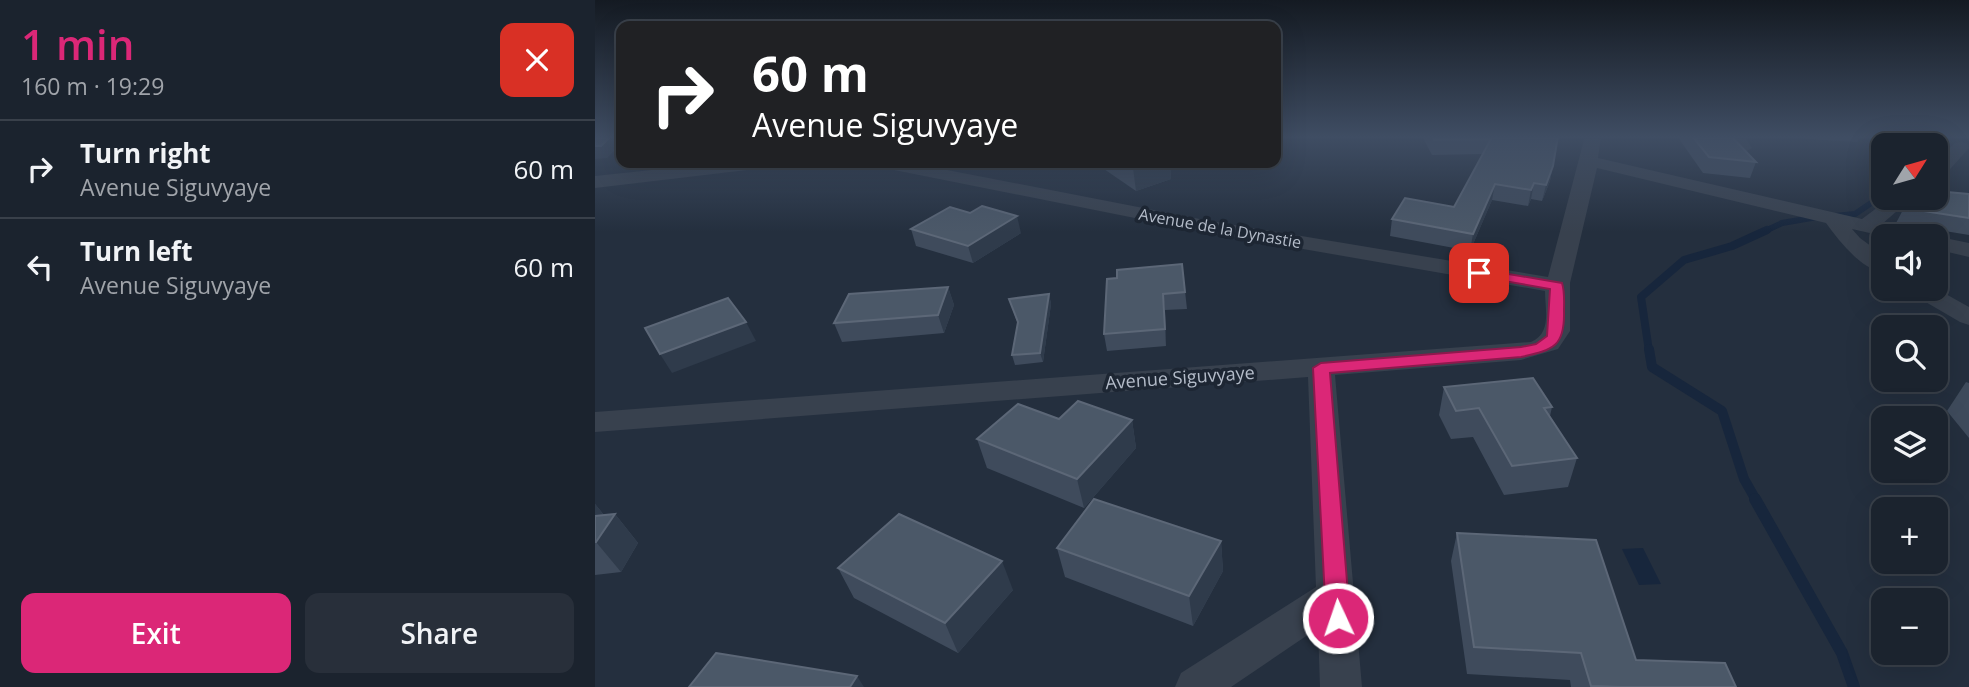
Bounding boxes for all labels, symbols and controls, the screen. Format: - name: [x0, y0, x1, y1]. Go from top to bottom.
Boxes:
- text: 1 min: [21, 15, 134, 72]
- button: close: [500, 23, 574, 97]
- text: 60 m: [752, 40, 869, 106]
- icon: right: [637, 49, 728, 140]
- text: 160 m · 19:29: [21, 70, 164, 102]
- text: Avenue Siguvyaye: [752, 103, 1018, 146]
- north arrow: [1871, 133, 1948, 210]
- map controls: [1871, 133, 1948, 665]
- text: Turn right: [80, 135, 211, 171]
- icon: right: [21, 150, 59, 188]
- text: 60 m: [513, 151, 574, 187]
- text: Avenue Siguvyaye: [80, 171, 271, 203]
- street label: Avenue de la Dynastie: [1137, 203, 1303, 253]
- button: sound: [1871, 224, 1948, 301]
- text: Turn left: [80, 233, 192, 269]
- pin: [1449, 243, 1509, 303]
- icon: left: [21, 248, 59, 286]
- text: 60 m: [513, 249, 574, 285]
- icon: arrive: [1460, 254, 1498, 292]
- text: Avenue Siguvyaye: [80, 269, 271, 301]
- button: search: [1871, 315, 1948, 392]
- street label: Avenue Siguvyaye: [1104, 360, 1255, 394]
- button: layers: [1871, 406, 1948, 483]
- button: +: [1871, 497, 1948, 574]
- position arrow: [1301, 581, 1375, 655]
- button: −: [1871, 588, 1948, 665]
- button: Exit: [21, 593, 291, 673]
- button: Share: [305, 593, 574, 673]

